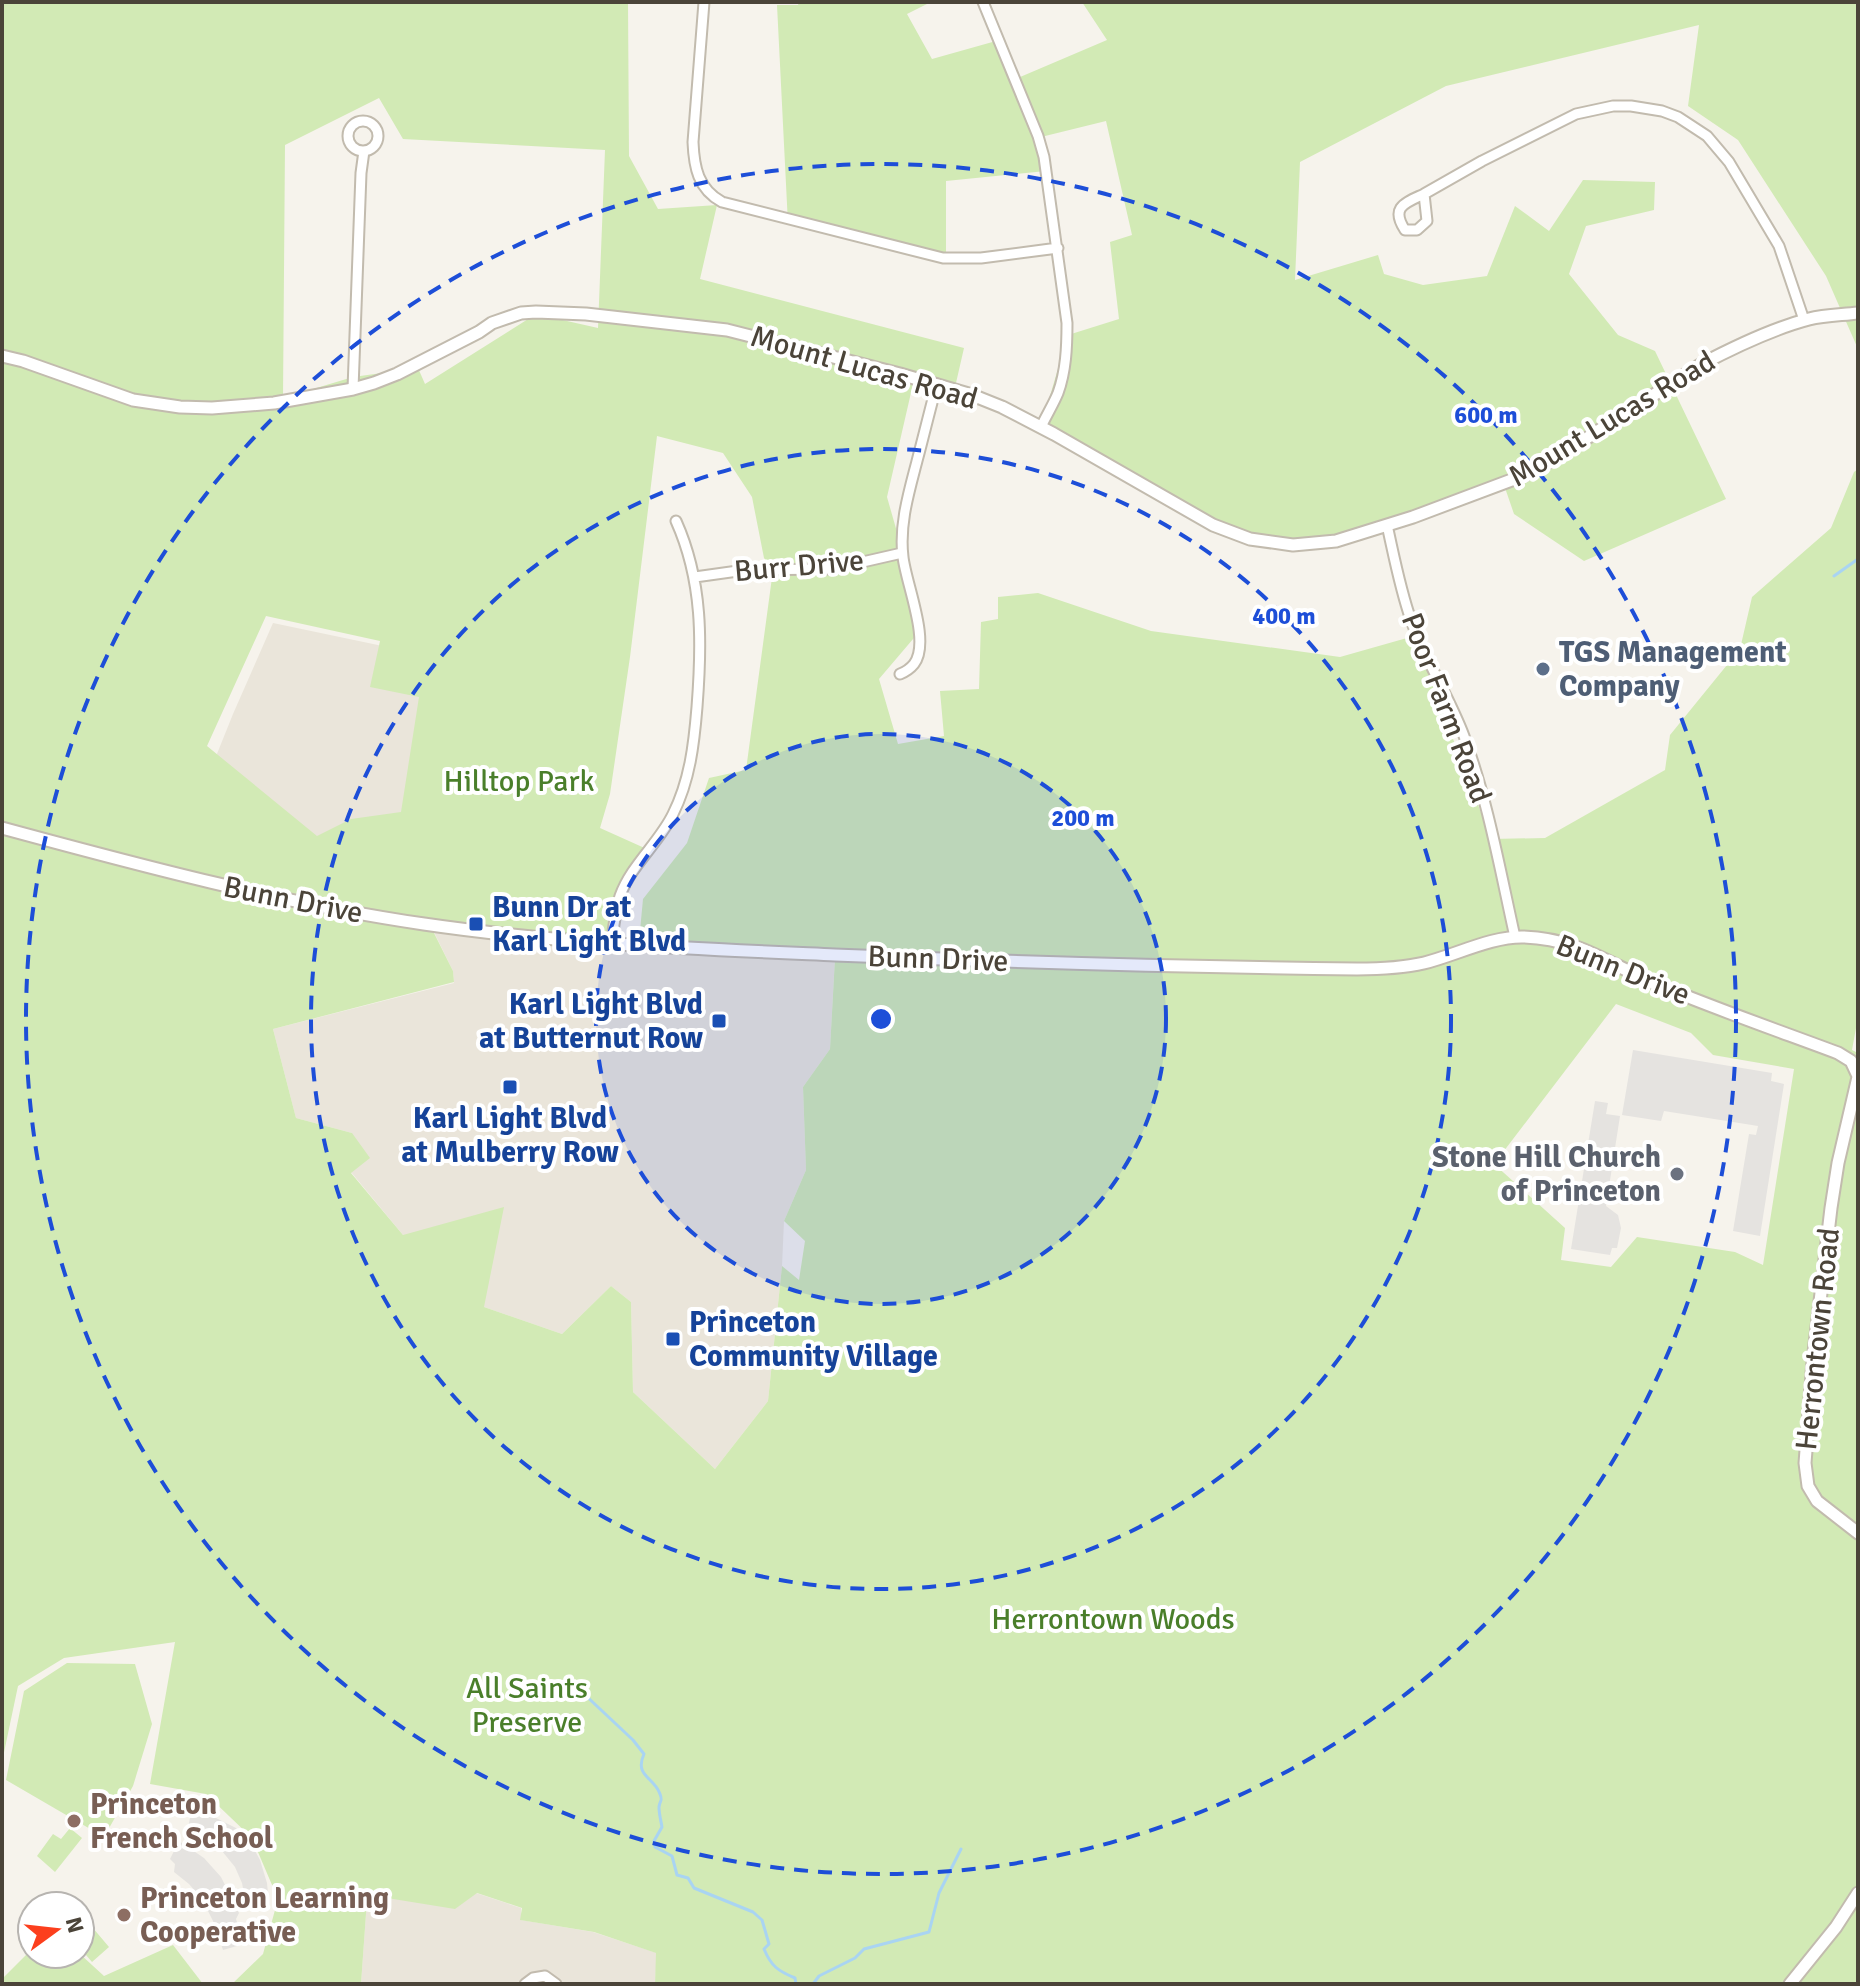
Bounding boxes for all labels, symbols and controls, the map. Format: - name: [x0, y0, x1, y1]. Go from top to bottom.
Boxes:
- street label: Mount Lucas Road: [746, 318, 982, 418]
- street label: Mount Lucas Road: [1502, 343, 1722, 495]
- text: 600 m: [1454, 400, 1518, 430]
- street label: Burr Drive: [732, 542, 866, 590]
- text: 400 m: [1252, 601, 1316, 631]
- street label: Poor Farm Road: [1393, 608, 1499, 808]
- place label: TGS Management Company: [1559, 634, 1787, 705]
- marker: TGS Management Company: [1534, 660, 1552, 678]
- park label: Hilltop Park: [443, 763, 595, 800]
- text: 200 m: [1051, 803, 1115, 833]
- street label: Bunn Drive: [220, 868, 366, 932]
- place label: Bunn Dr at Karl Light Blvd: [492, 889, 686, 960]
- marker: Bunn Dr at Karl Light Blvd: [467, 915, 485, 933]
- street label: Bunn Drive: [1551, 926, 1695, 1014]
- street label: Bunn Drive: [867, 938, 1009, 980]
- place label: Karl Light Blvd at Butternut Row: [479, 986, 703, 1057]
- centre of rings: [867, 1005, 895, 1033]
- marker: Karl Light Blvd at Butternut Row: [710, 1012, 728, 1030]
- marker: Karl Light Blvd at Mulberry Row: [501, 1078, 519, 1096]
- place label: Karl Light Blvd at Mulberry Row: [401, 1100, 619, 1171]
- place label: Stone Hill Church of Princeton: [1432, 1139, 1661, 1210]
- marker: Stone Hill Church of Princeton: [1668, 1165, 1686, 1183]
- street label: Herrontown Road: [1788, 1226, 1848, 1452]
- place label: Princeton Community Village: [689, 1304, 938, 1375]
- marker: Princeton Community Village: [664, 1330, 682, 1348]
- park label: Herrontown Woods: [991, 1601, 1235, 1638]
- park label: All Saints Preserve: [466, 1670, 588, 1741]
- place label: Princeton French School: [90, 1786, 273, 1857]
- marker: Princeton French School: [65, 1812, 83, 1830]
- place label: Princeton Learning Cooperative: [140, 1880, 389, 1951]
- north arrow: [16, 1890, 96, 1970]
- marker: Princeton Learning Cooperative: [115, 1906, 133, 1924]
- text: N: [60, 1914, 90, 1936]

